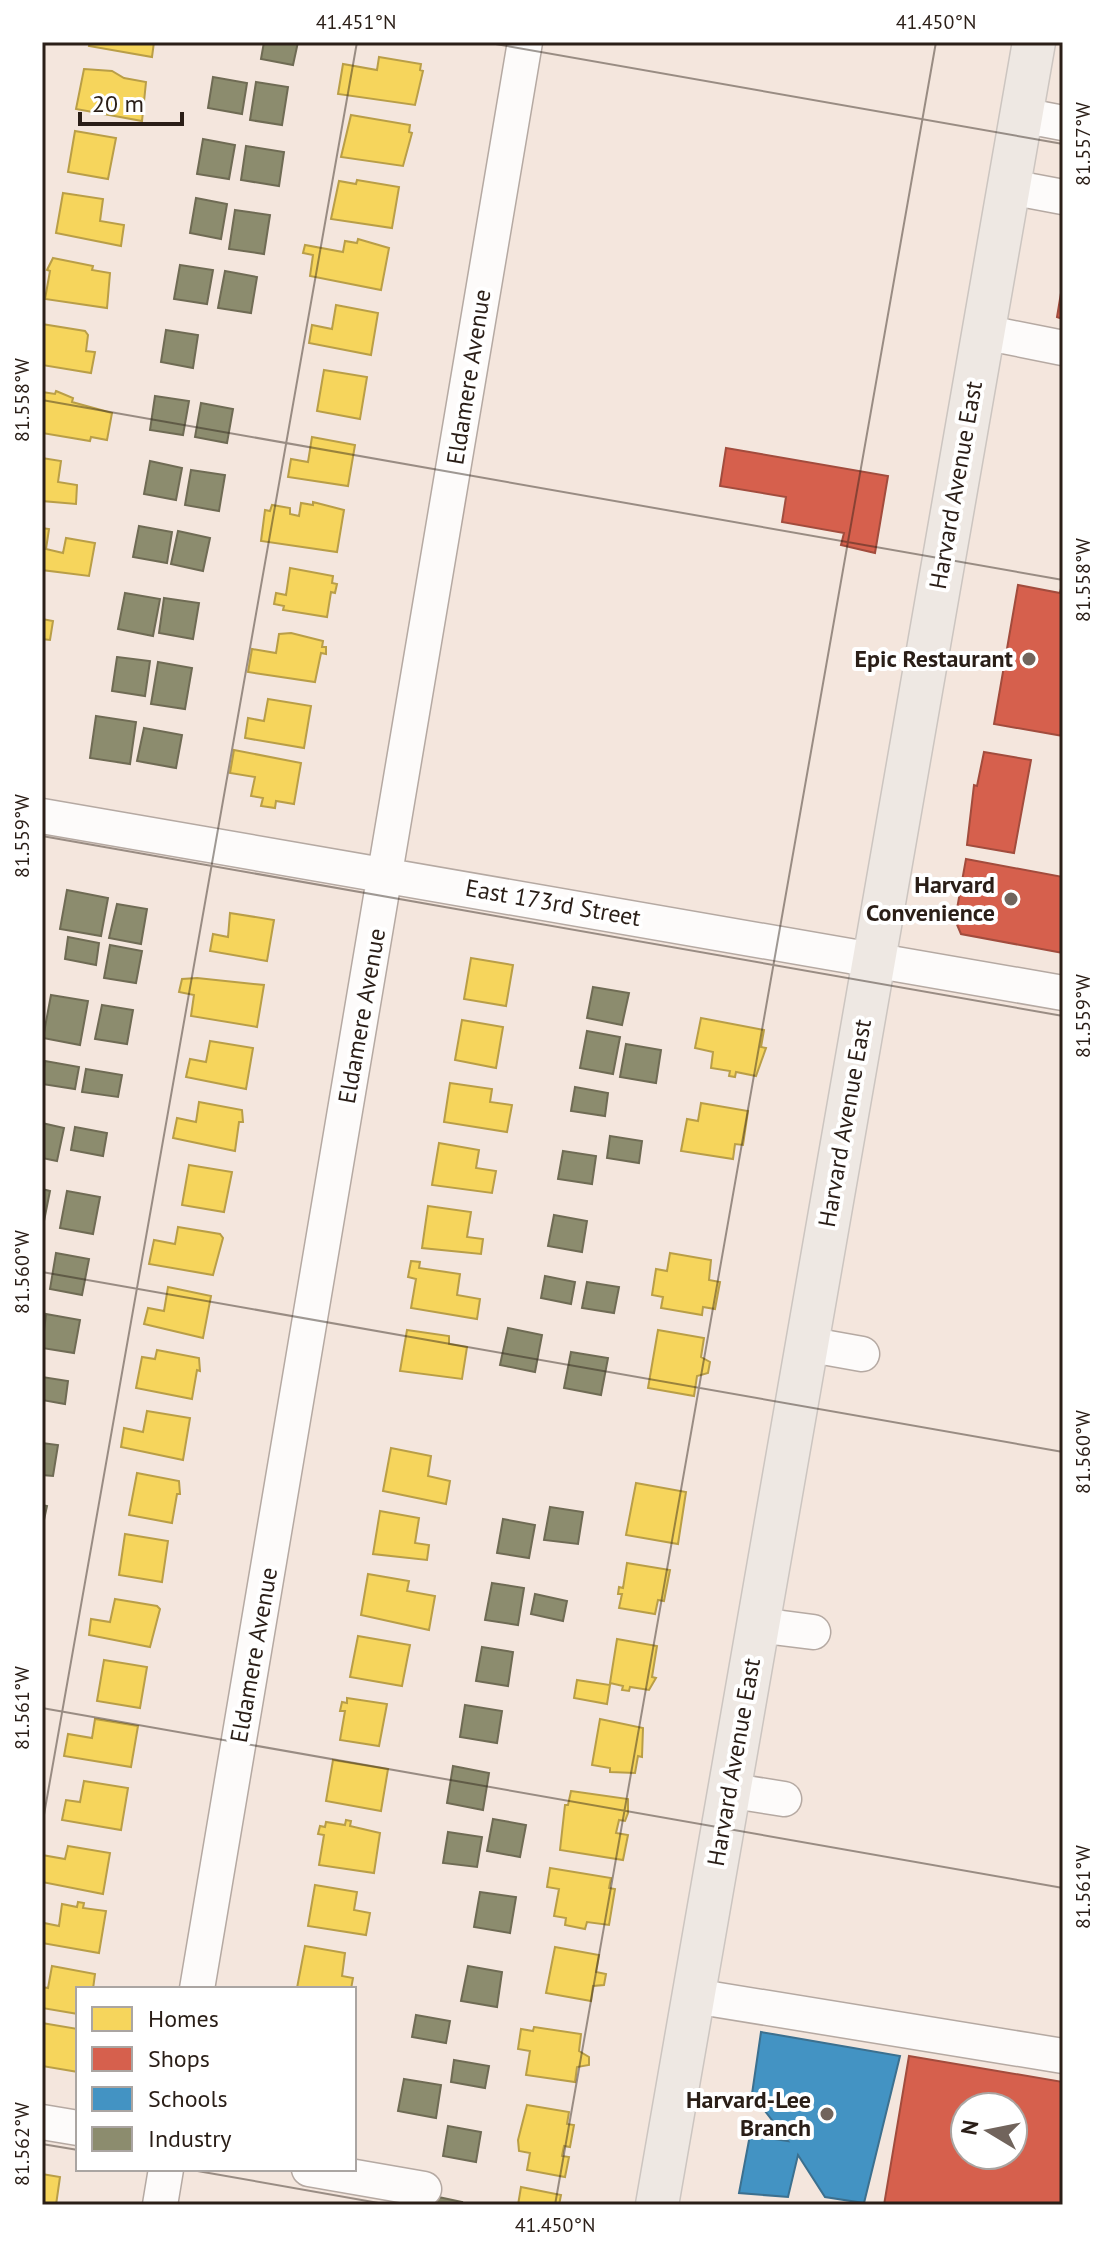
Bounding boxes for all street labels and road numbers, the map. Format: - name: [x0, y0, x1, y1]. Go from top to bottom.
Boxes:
- street label: Eldamere Avenue: [439, 287, 498, 467]
- street label: Harvard Avenue East: [922, 378, 989, 591]
- street label: East 173rd Street: [463, 872, 643, 933]
- street label: Eldamere Avenue: [331, 926, 392, 1106]
- street label: Harvard Avenue East: [811, 1016, 878, 1229]
- street label: Eldamere Avenue: [223, 1565, 284, 1745]
- street label: Harvard Avenue East: [700, 1655, 767, 1868]

